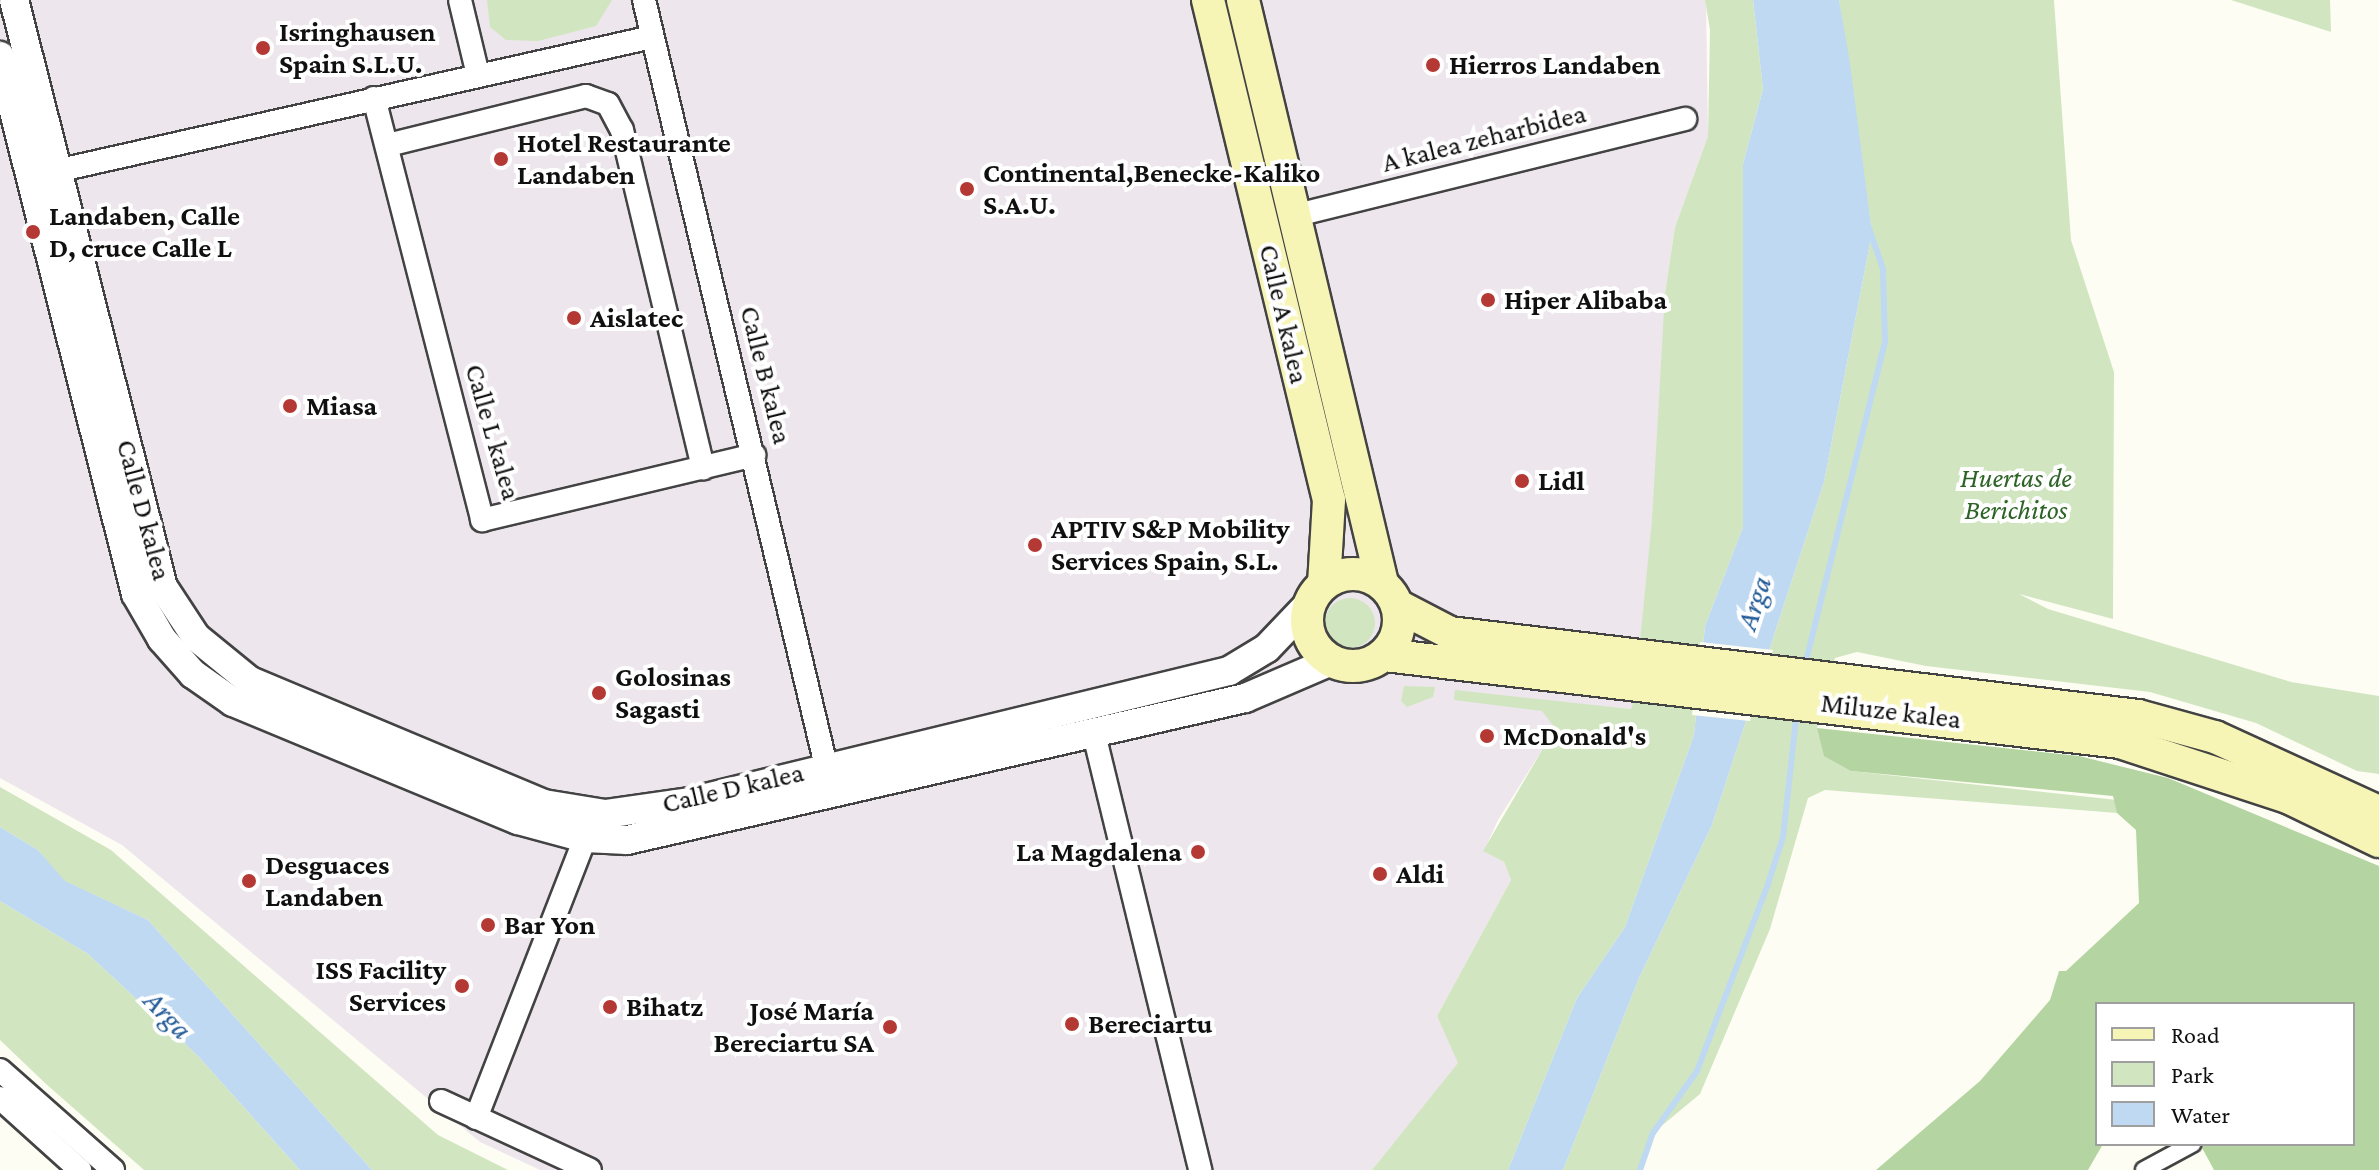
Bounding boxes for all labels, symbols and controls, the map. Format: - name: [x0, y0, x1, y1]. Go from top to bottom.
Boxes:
- place label: Isringhausen Spain S.L.U.: [279, 15, 436, 81]
- marker: Isringhausen Spain S.L.U.: [254, 39, 272, 57]
- place label: Hierros Landaben: [1449, 48, 1660, 82]
- marker: Hierros Landaben: [1424, 56, 1442, 74]
- street label: A kalea zeharbidea: [1379, 96, 1589, 180]
- place label: Hotel Restaurante Landaben: [517, 126, 731, 192]
- marker: Hotel Restaurante Landaben: [492, 150, 510, 168]
- place label: Continental,Benecke-Kaliko S.A.U.: [983, 156, 1320, 222]
- marker: Continental,Benecke-Kaliko S.A.U.: [958, 180, 976, 198]
- place label: Landaben, Calle D, cruce Calle L: [49, 199, 240, 265]
- marker: Landaben, Calle D, cruce Calle L: [24, 223, 42, 241]
- street label: Calle A kalea: [1252, 241, 1316, 387]
- place label: Hiper Alibaba: [1504, 283, 1667, 317]
- marker: Hiper Alibaba: [1479, 291, 1497, 309]
- place label: Aislatec: [590, 301, 683, 335]
- street label: Calle B kalea: [733, 303, 799, 447]
- marker: Aislatec: [565, 309, 583, 327]
- street label: Calle L kalea: [458, 360, 528, 504]
- place label: Miasa: [306, 389, 377, 423]
- marker: Miasa: [281, 397, 299, 415]
- street label: Calle D kalea: [109, 436, 179, 584]
- park label: Huertas de Berichitos: [1960, 461, 2072, 527]
- place label: Lidl: [1538, 464, 1585, 498]
- marker: Lidl: [1513, 472, 1531, 490]
- place label: APTIV S&P Mobility Services Spain, S.L.: [1051, 512, 1290, 578]
- marker: APTIV S&P Mobility Services Spain, S.L.: [1026, 536, 1044, 554]
- water label: Arga: [1728, 572, 1780, 634]
- place label: Golosinas Sagasti: [615, 660, 731, 726]
- marker: Golosinas Sagasti: [590, 684, 608, 702]
- street label: Miluze kalea: [1819, 686, 1963, 736]
- place label: McDonald's: [1503, 719, 1646, 753]
- marker: McDonald's: [1478, 727, 1496, 745]
- street label: Calle D kalea: [659, 755, 807, 821]
- place label: La Magdalena: [1016, 835, 1182, 869]
- marker: La Magdalena: [1189, 843, 1207, 861]
- place label: Desguaces Landaben: [265, 848, 389, 914]
- place label: Aldi: [1396, 857, 1444, 891]
- marker: Aldi: [1371, 865, 1389, 883]
- marker: Desguaces Landaben: [240, 872, 258, 890]
- place label: Bar Yon: [504, 908, 595, 942]
- marker: Bar Yon: [479, 916, 497, 934]
- place label: ISS Facility Services: [315, 953, 446, 1019]
- marker: ISS Facility Services: [453, 977, 471, 995]
- water label: Arga: [136, 983, 200, 1047]
- place label: Bihatz: [626, 990, 703, 1024]
- place label: José María Bereciartu SA: [713, 994, 874, 1060]
- marker: Bihatz: [601, 998, 619, 1016]
- legend: [2095, 1002, 2355, 1146]
- place label: Bereciartu: [1088, 1007, 1212, 1041]
- marker: Bereciartu: [1063, 1015, 1081, 1033]
- marker: José María Bereciartu SA: [881, 1018, 899, 1036]
- text: Road: [2171, 1021, 2220, 1048]
- text: Park: [2171, 1061, 2214, 1088]
- text: Water: [2171, 1101, 2230, 1128]

